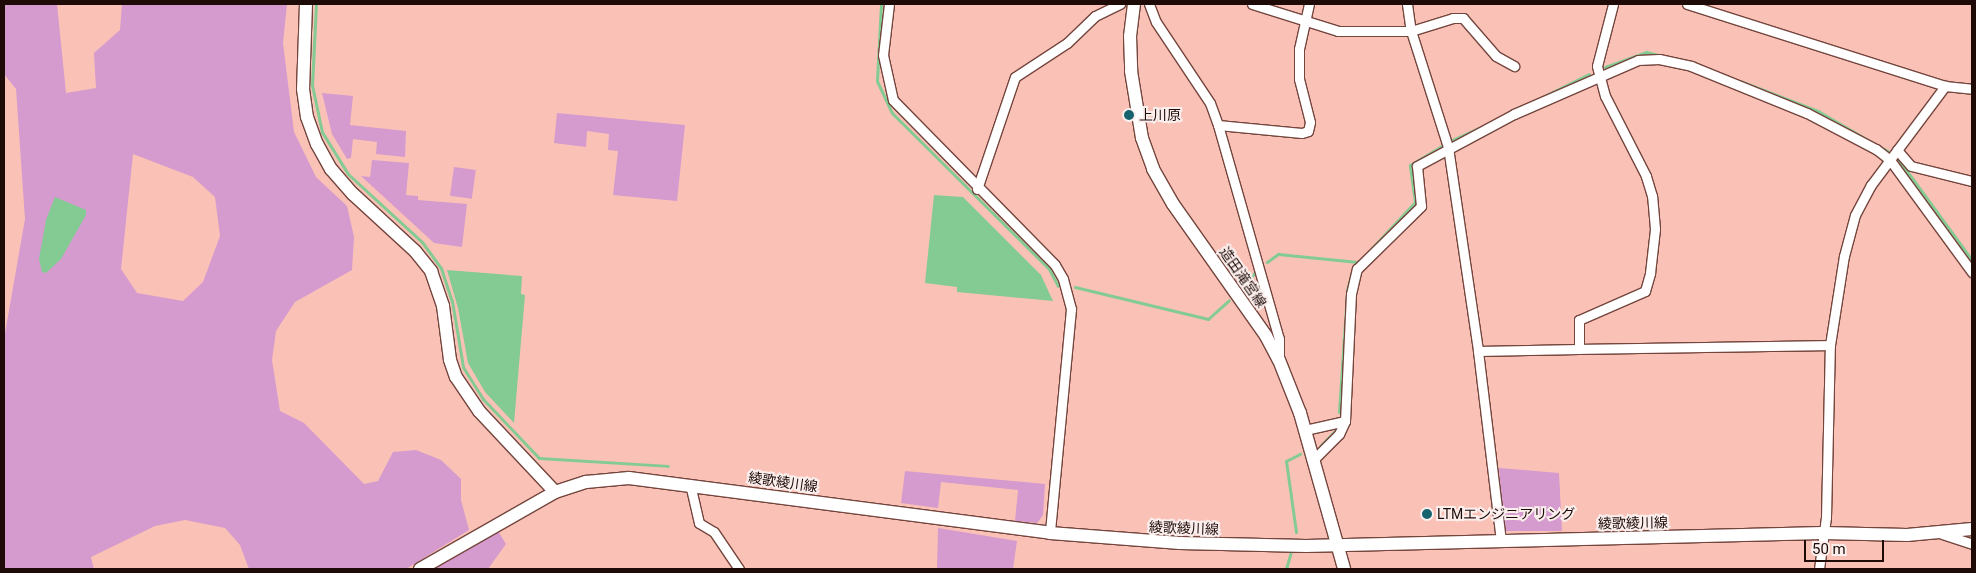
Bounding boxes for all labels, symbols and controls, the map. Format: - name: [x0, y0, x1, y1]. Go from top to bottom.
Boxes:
- place label: 上川原: [1139, 107, 1181, 123]
- marker: 上川原: [1123, 109, 1135, 121]
- street label: 造田滝宮線: [1216, 244, 1270, 310]
- street label: 綾歌綾川線: [747, 469, 819, 495]
- place label: LTMエンジニアリング: [1437, 506, 1575, 522]
- marker: LTMエンジニアリング: [1421, 508, 1433, 520]
- street label: 綾歌綾川線: [1598, 514, 1668, 532]
- street label: 綾歌綾川線: [1149, 518, 1219, 538]
- scale bar: [1806, 530, 1886, 562]
- text: 50 m: [1812, 540, 1846, 558]

